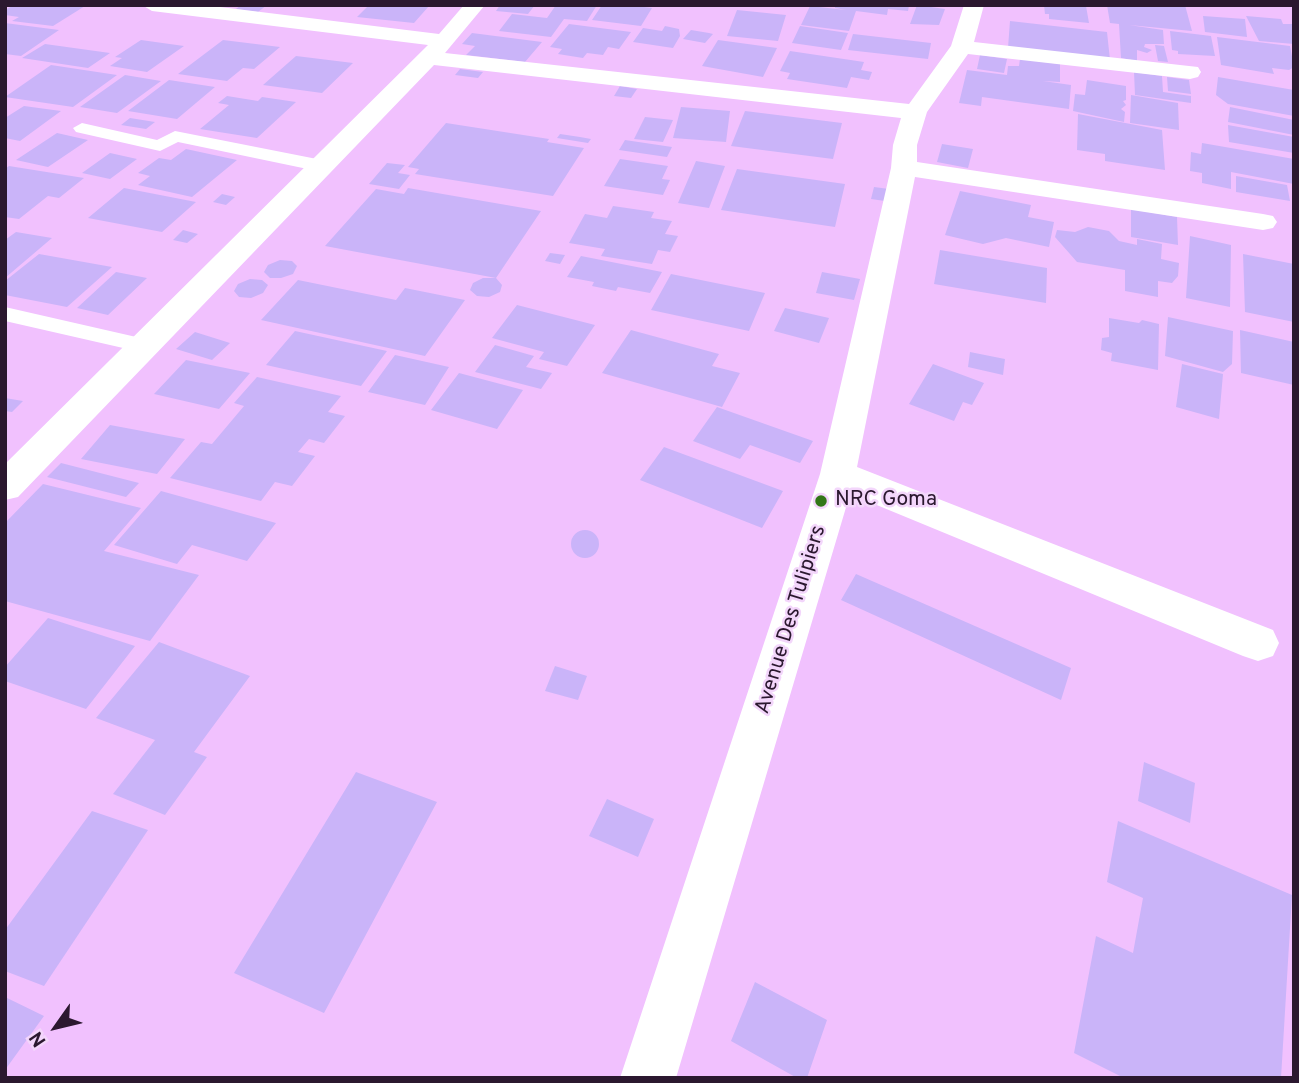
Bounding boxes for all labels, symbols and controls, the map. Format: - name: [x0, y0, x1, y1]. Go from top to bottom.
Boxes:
- place label: NRC Goma: [835, 488, 937, 514]
- marker: NRC Goma: [813, 493, 829, 509]
- street label: Avenue Des Tulipiers: [751, 523, 833, 717]
- north arrow: [21, 992, 91, 1062]
- text: N: [25, 1026, 52, 1051]

